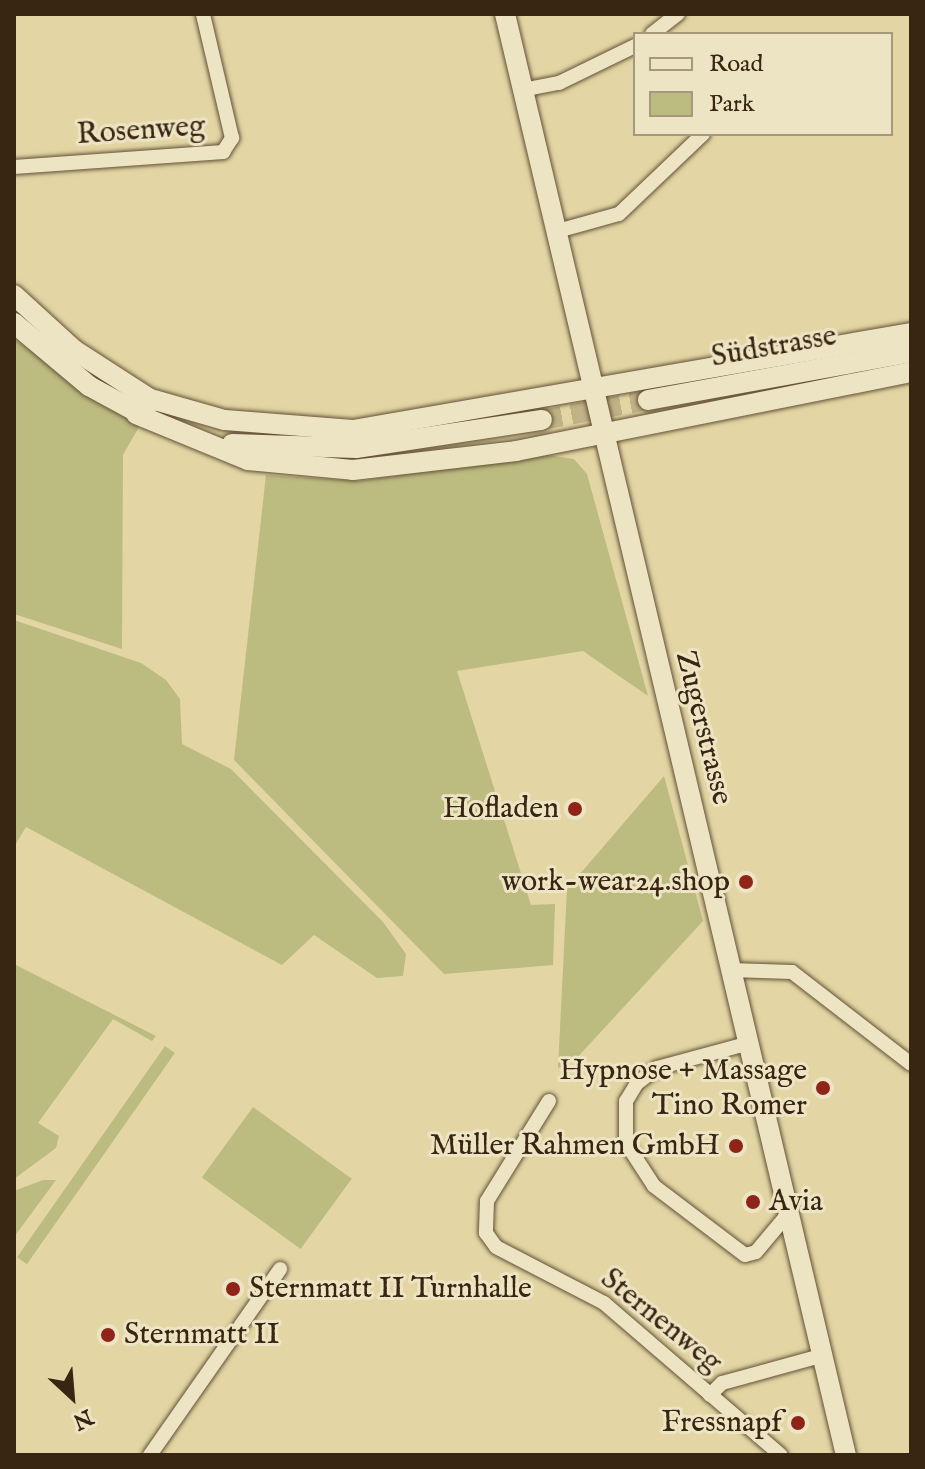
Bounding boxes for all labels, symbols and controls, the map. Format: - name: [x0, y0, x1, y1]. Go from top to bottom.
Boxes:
- legend: [633, 32, 893, 136]
- text: Road: [709, 49, 763, 80]
- text: Park: [709, 89, 755, 120]
- street label: Rosenweg: [76, 109, 206, 153]
- street label: Südstrasse: [709, 318, 839, 376]
- street label: Zugerstrasse: [667, 647, 739, 809]
- place label: Hofladen: [443, 791, 559, 827]
- marker: Hofladen: [566, 800, 584, 818]
- place label: work-wear24.shop: [501, 864, 730, 900]
- marker: work-wear24.shop: [737, 873, 755, 891]
- place label: Hypnose + Massage Tino Romer: [559, 1053, 807, 1124]
- marker: Hypnose + Massage Tino Romer: [814, 1079, 832, 1097]
- place label: Müller Rahmen GmbH: [430, 1128, 720, 1164]
- marker: Müller Rahmen GmbH: [727, 1137, 745, 1155]
- place label: Avia: [769, 1184, 823, 1220]
- marker: Avia: [744, 1193, 762, 1211]
- street label: Sternenweg: [593, 1261, 729, 1381]
- place label: Sternmatt II Turnhalle: [249, 1271, 532, 1307]
- marker: Sternmatt II Turnhalle: [224, 1280, 242, 1298]
- place label: Sternmatt II: [124, 1317, 280, 1353]
- marker: Sternmatt II: [99, 1326, 117, 1344]
- north arrow: [32, 1357, 112, 1437]
- text: N: [68, 1402, 97, 1435]
- place label: Fressnapf: [662, 1405, 782, 1441]
- marker: Fressnapf: [789, 1414, 807, 1432]

